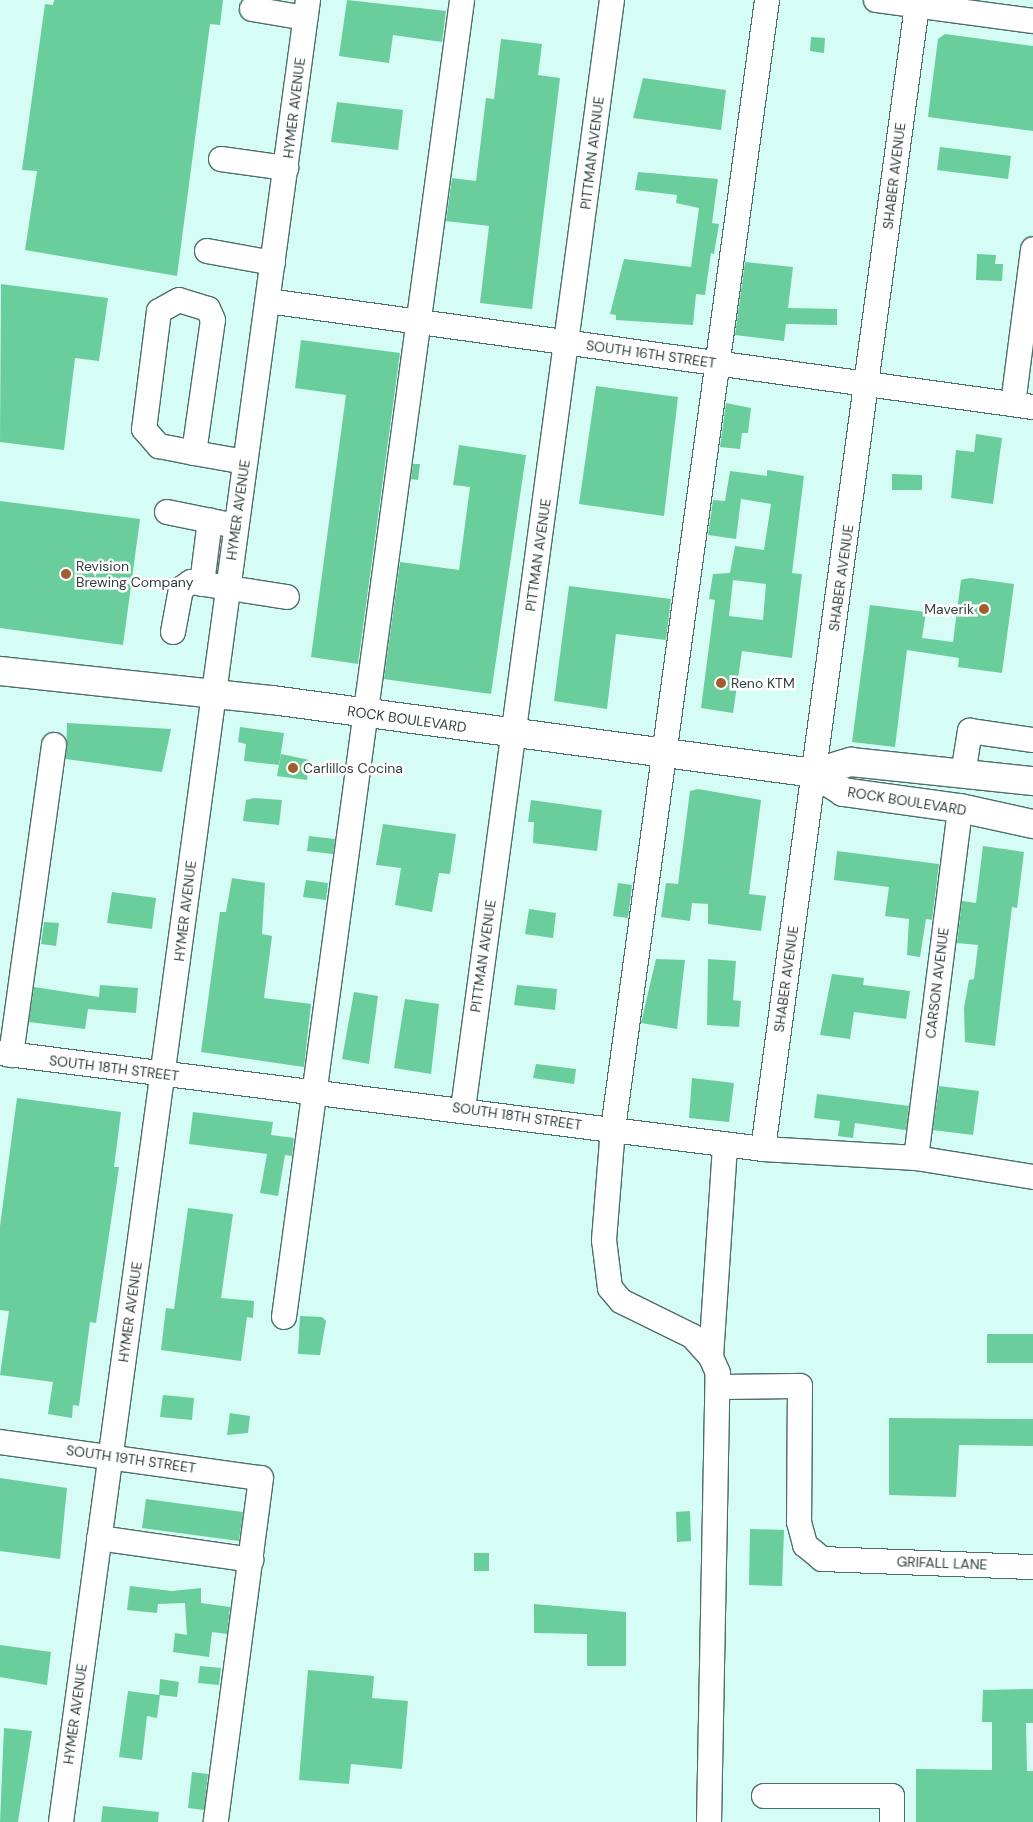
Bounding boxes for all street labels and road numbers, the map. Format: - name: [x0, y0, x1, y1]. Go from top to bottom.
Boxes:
- street label: HYMER AVENUE: [279, 57, 309, 159]
- street label: PITTMAN AVENUE: [577, 96, 607, 210]
- street label: SHABER AVENUE: [879, 122, 909, 230]
- street label: SOUTH 16TH STREET: [585, 337, 717, 371]
- street label: HYMER AVENUE: [223, 459, 253, 561]
- street label: PITTMAN AVENUE: [522, 498, 554, 612]
- street label: SHABER AVENUE: [825, 524, 857, 632]
- street label: ROCK BOULEVARD: [346, 702, 468, 736]
- street label: ROCK BOULEVARD: [846, 783, 968, 819]
- street label: HYMER AVENUE: [170, 860, 200, 962]
- street label: PITTMAN AVENUE: [467, 899, 499, 1013]
- street label: SHABER AVENUE: [770, 925, 802, 1033]
- street label: CARSON AVENUE: [922, 927, 952, 1039]
- street label: SOUTH 18TH STREET: [48, 1052, 180, 1084]
- street label: SOUTH 18TH STREET: [451, 1099, 583, 1133]
- street label: HYMER AVENUE: [115, 1261, 145, 1363]
- street label: SOUTH 19TH STREET: [65, 1442, 197, 1476]
- street label: GRIFALL LANE: [896, 1553, 988, 1573]
- street label: HYMER AVENUE: [60, 1663, 90, 1765]

